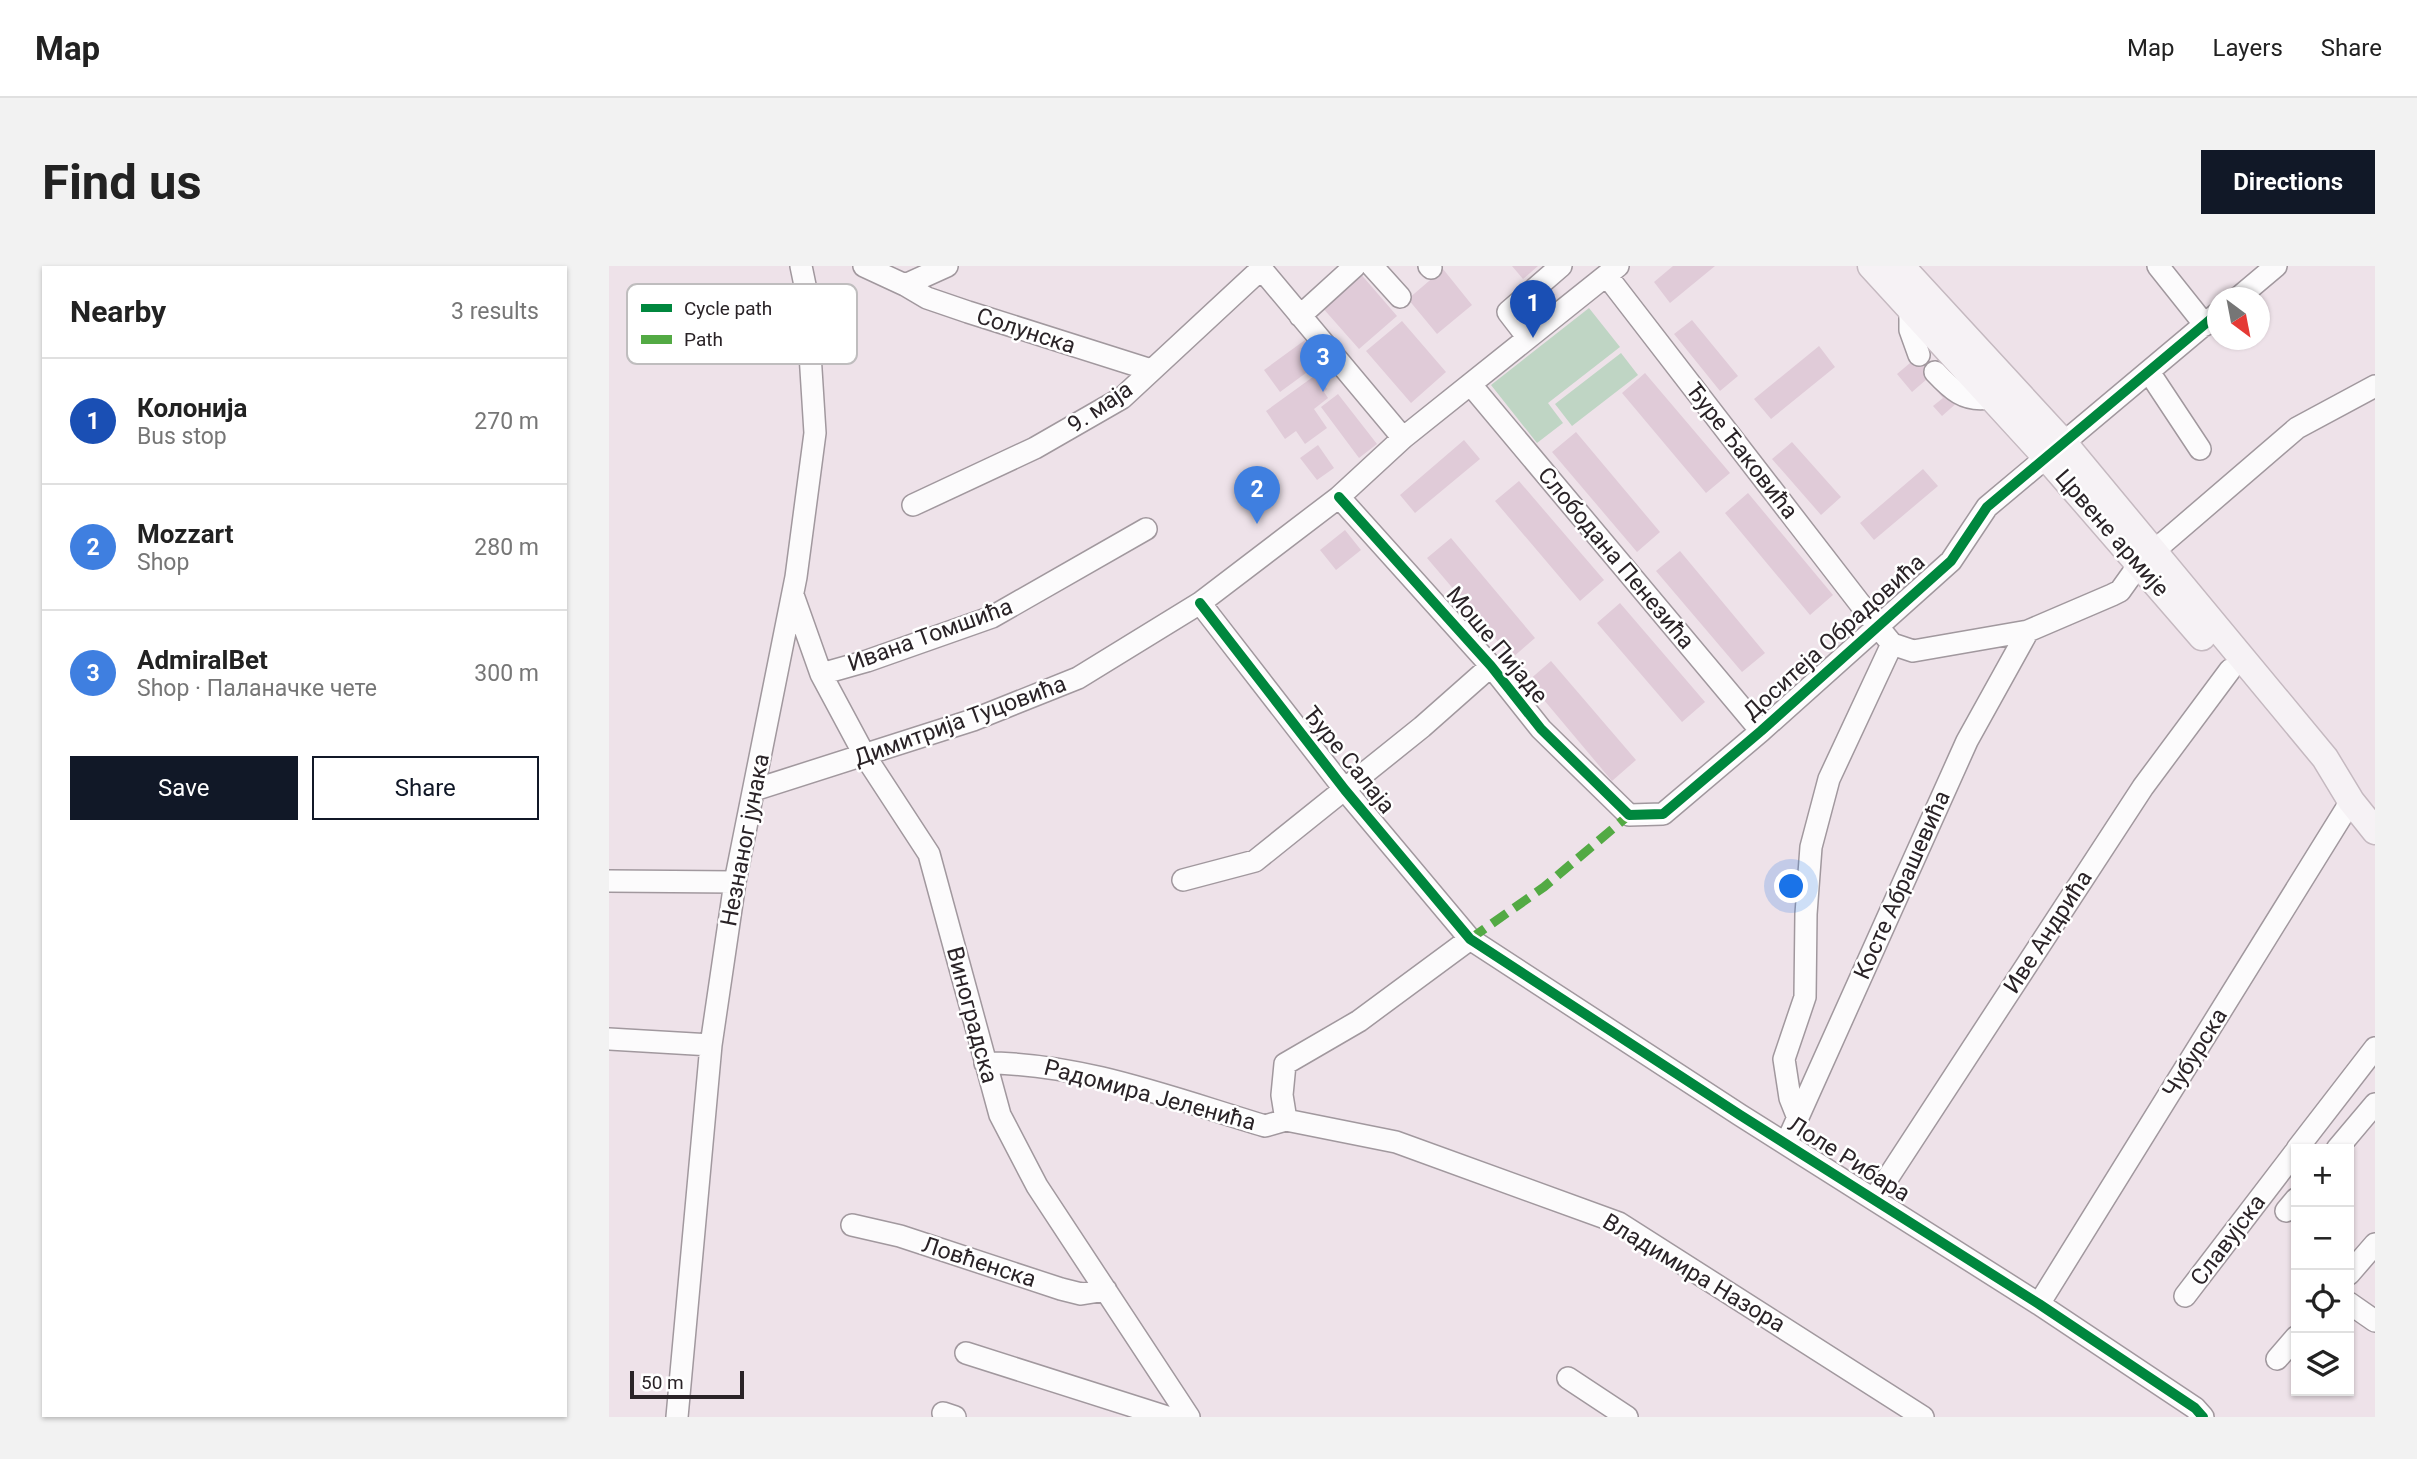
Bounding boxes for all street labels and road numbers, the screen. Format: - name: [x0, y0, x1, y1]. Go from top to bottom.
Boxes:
- street label: Солунска: [973, 302, 1079, 360]
- street label: 9. маја: [1062, 376, 1138, 438]
- street label: Ђуре Ђаковића: [1680, 378, 1804, 524]
- street label: Слободана Пенезића: [1532, 462, 1700, 654]
- street label: Црвене армије: [2049, 464, 2175, 602]
- street label: Доситеја Обрадовића: [1738, 548, 1930, 726]
- street label: Моше Пијаде: [1441, 581, 1553, 709]
- street label: Ивана Томшића: [844, 593, 1016, 677]
- street label: Димитрија Туцовића: [850, 670, 1070, 772]
- street label: Ђуре Салаја: [1298, 701, 1400, 819]
- street label: Незнаног јунака: [715, 752, 775, 928]
- street label: Косте Абрашевића: [1848, 787, 1956, 983]
- street label: Иве Андрића: [1998, 865, 2098, 999]
- street label: Виноградска: [941, 944, 1003, 1086]
- street label: Чубурска: [2157, 1003, 2233, 1103]
- street label: Радомира Јеленића: [1041, 1054, 1259, 1136]
- street label: Лоле Рибара: [1783, 1111, 1915, 1207]
- street label: Славујска: [2185, 1189, 2271, 1291]
- street label: Владимира Назора: [1598, 1208, 1790, 1338]
- street label: Ловћенска: [919, 1231, 1039, 1293]

